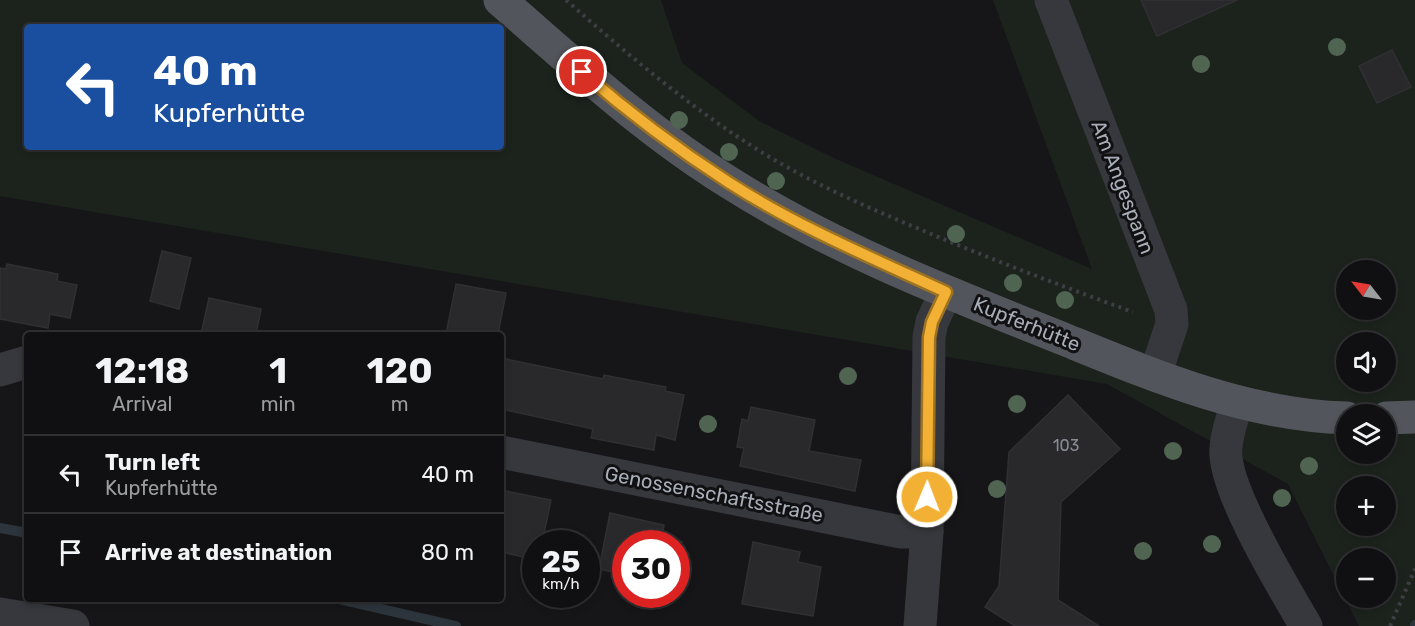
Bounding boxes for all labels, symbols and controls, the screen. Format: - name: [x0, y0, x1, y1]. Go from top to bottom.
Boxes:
- text: 40 m: [153, 46, 258, 96]
- pin: [556, 46, 607, 97]
- icon: left: [54, 48, 132, 126]
- icon: arrive: [565, 55, 598, 88]
- text: Kupferhütte: [153, 97, 305, 129]
- street label: Am Angespann: [1086, 117, 1160, 257]
- north arrow: [1336, 260, 1396, 320]
- map controls: [1336, 260, 1396, 608]
- street label: Kupferhütte: [970, 292, 1084, 356]
- button: sound: [1336, 332, 1396, 392]
- text: 12:18: [95, 349, 189, 392]
- text: 1: [269, 349, 287, 392]
- text: 120: [367, 349, 433, 392]
- text: Arrival: [112, 392, 172, 416]
- text: min: [261, 392, 296, 416]
- text: m: [391, 392, 409, 416]
- button: layers: [1336, 404, 1396, 464]
- house number: 103: [1053, 436, 1079, 455]
- text: Turn left: [105, 449, 200, 476]
- icon: left: [54, 458, 87, 491]
- text: 40 m: [421, 461, 474, 488]
- street label: Genossenschaftsstraße: [603, 461, 825, 527]
- position arrow: [895, 465, 959, 529]
- text: Kupferhütte: [105, 476, 218, 500]
- button: +: [1336, 476, 1396, 536]
- speed limit sign: 30: [612, 530, 690, 608]
- icon: arrive: [54, 536, 87, 569]
- text: Arrive at destination: [105, 539, 332, 566]
- text: 80 m: [421, 539, 474, 566]
- text: 25: [542, 544, 580, 580]
- button: −: [1336, 548, 1396, 608]
- text: km/h: [542, 575, 580, 593]

